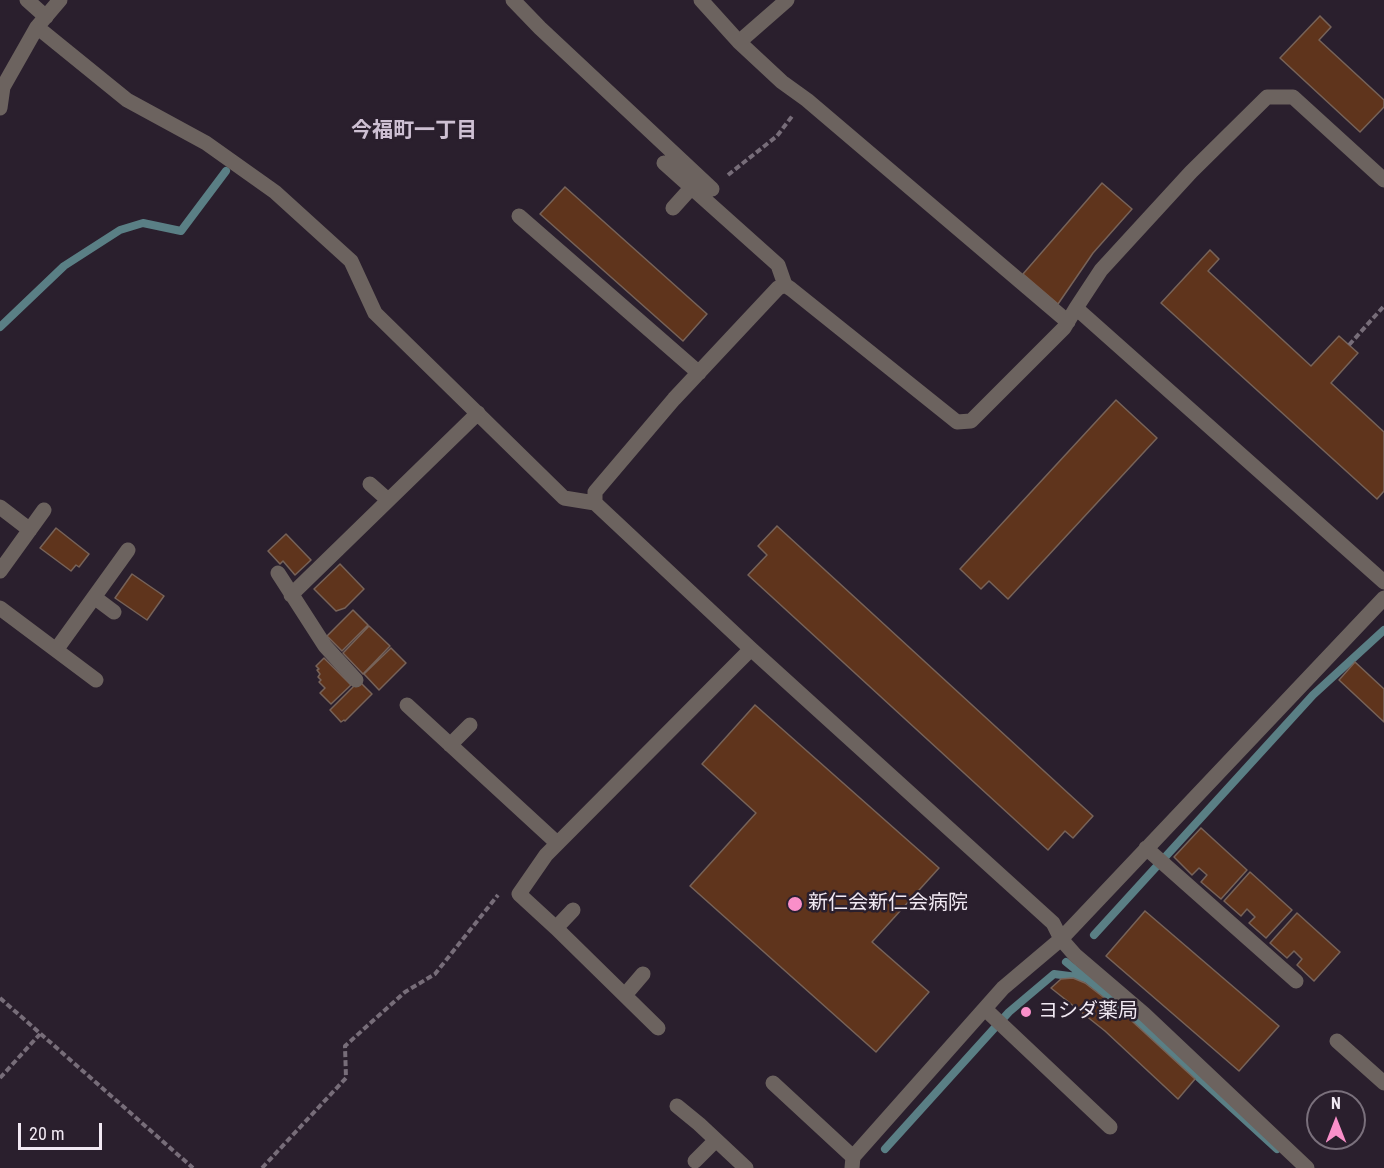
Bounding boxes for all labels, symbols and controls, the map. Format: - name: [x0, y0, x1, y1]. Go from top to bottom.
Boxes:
- district label: 今福町一丁目: [351, 119, 477, 145]
- place label: 新仁会新仁会病院: [808, 892, 968, 916]
- marker: 新仁会新仁会病院: [786, 895, 804, 913]
- place label: ヨシダ薬局: [1038, 1000, 1138, 1024]
- marker: ヨシダ薬局: [1019, 1005, 1033, 1019]
- north arrow: [1306, 1090, 1366, 1150]
- text: N: [1331, 1094, 1341, 1113]
- scale bar: [21, 1111, 105, 1149]
- text: 20 m: [29, 1123, 64, 1144]

